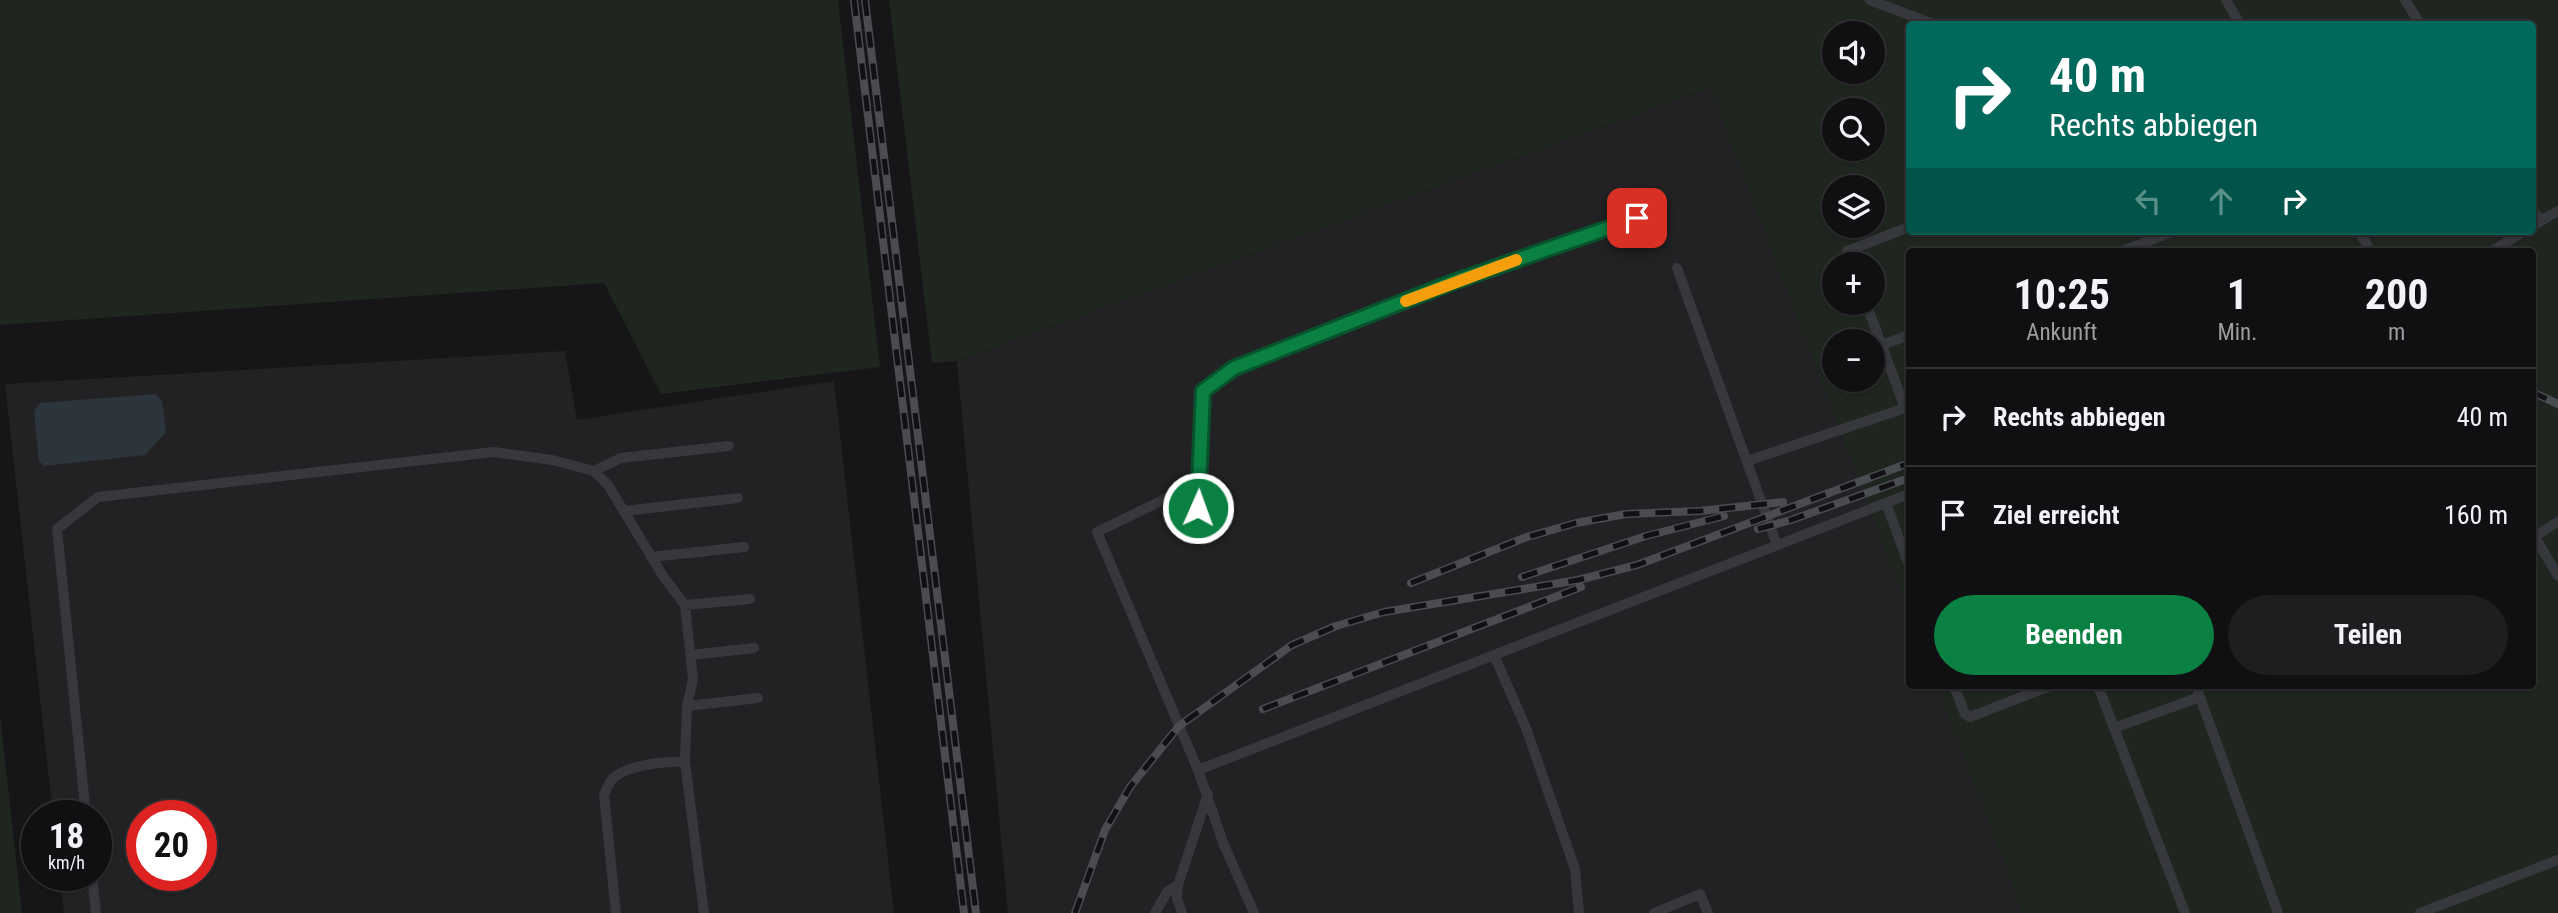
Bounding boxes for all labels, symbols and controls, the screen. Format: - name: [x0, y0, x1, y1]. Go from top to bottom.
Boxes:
- map controls: [1822, 21, 1885, 392]
- button: sound: [1822, 21, 1885, 84]
- text: 40 m: [2049, 47, 2146, 104]
- icon: right: [1934, 49, 2025, 140]
- button: search: [1822, 98, 1885, 161]
- text: Rechts abbiegen: [2049, 106, 2258, 144]
- button: layers: [1822, 175, 1885, 238]
- icon: left: [2129, 182, 2167, 220]
- icon: ahead: [2202, 182, 2240, 220]
- icon: right: [2275, 182, 2313, 220]
- pin: [1607, 188, 1667, 248]
- icon: arrive: [1618, 199, 1656, 237]
- button: +: [1822, 252, 1885, 315]
- text: 10:25: [2014, 270, 2110, 319]
- text: 1: [2227, 270, 2248, 319]
- text: 200: [2365, 270, 2428, 319]
- text: Ankunft: [2026, 319, 2097, 346]
- text: Min.: [2217, 319, 2257, 346]
- text: m: [2388, 319, 2405, 346]
- button: −: [1822, 329, 1885, 392]
- icon: right: [1934, 398, 1972, 436]
- text: Rechts abbiegen: [1993, 402, 2166, 432]
- text: 40 m: [2457, 402, 2508, 432]
- position arrow: [1161, 471, 1235, 545]
- icon: arrive: [1934, 496, 1972, 534]
- text: Ziel erreicht: [1993, 500, 2119, 530]
- text: 160 m: [2444, 500, 2508, 530]
- button: Beenden: [1934, 595, 2214, 675]
- button: Teilen: [2228, 595, 2508, 675]
- speed limit sign: 20: [126, 800, 217, 891]
- text: 18: [49, 816, 84, 857]
- text: km/h: [48, 852, 85, 873]

